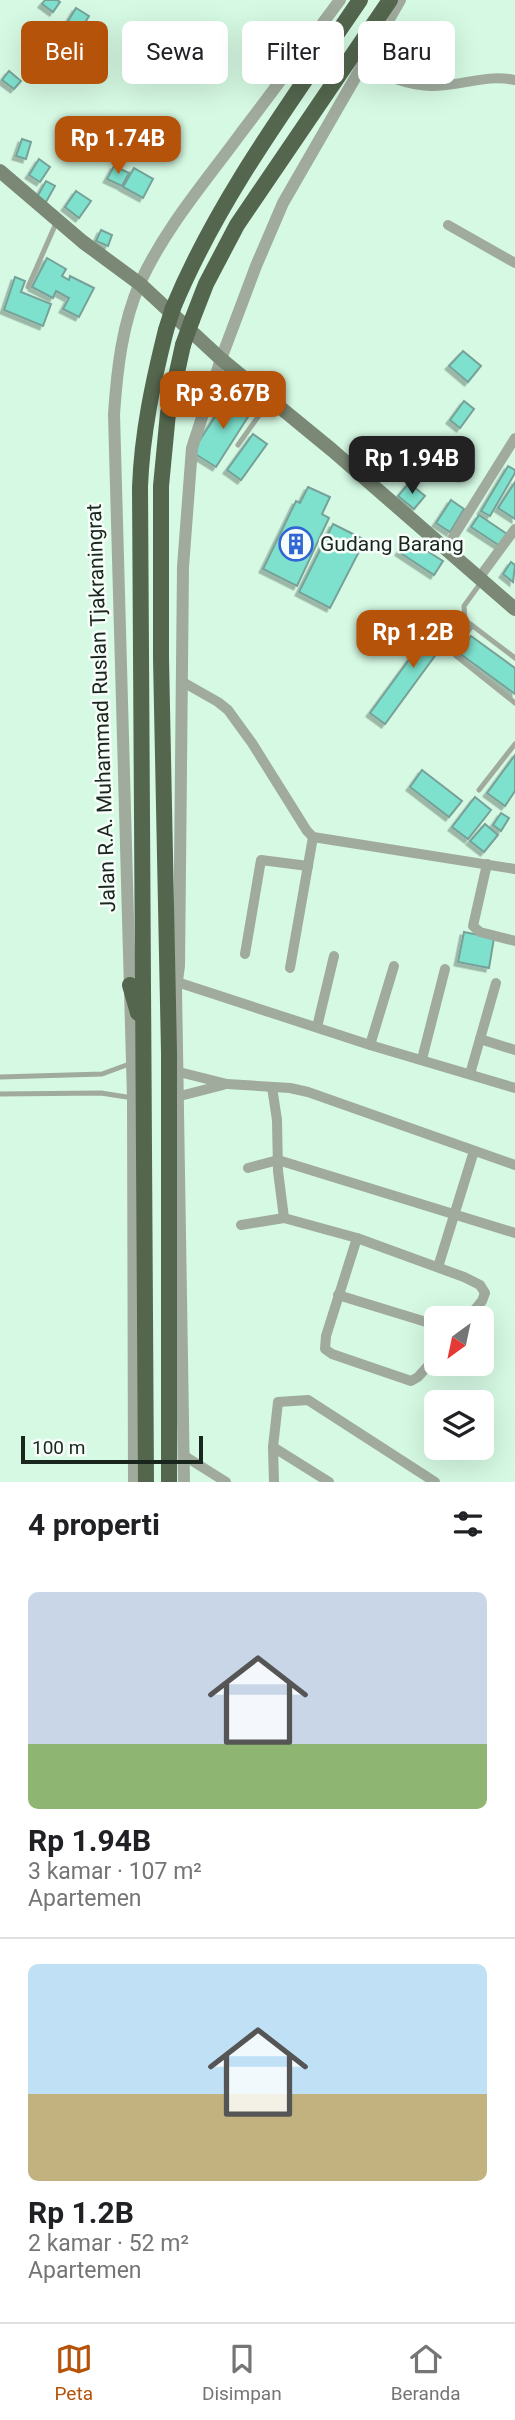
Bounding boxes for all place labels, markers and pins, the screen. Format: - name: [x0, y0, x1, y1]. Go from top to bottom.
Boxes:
- pin: Rp 1.74B: [46, 116, 190, 176]
- pin: Rp 3.67B: [151, 372, 295, 431]
- pin: Rp 1.94B: [340, 436, 484, 496]
- building icon: Gudang Barang: [277, 525, 315, 563]
- place label: Gudang Barang: [320, 532, 464, 556]
- pin: Rp 1.2B: [348, 610, 478, 670]

